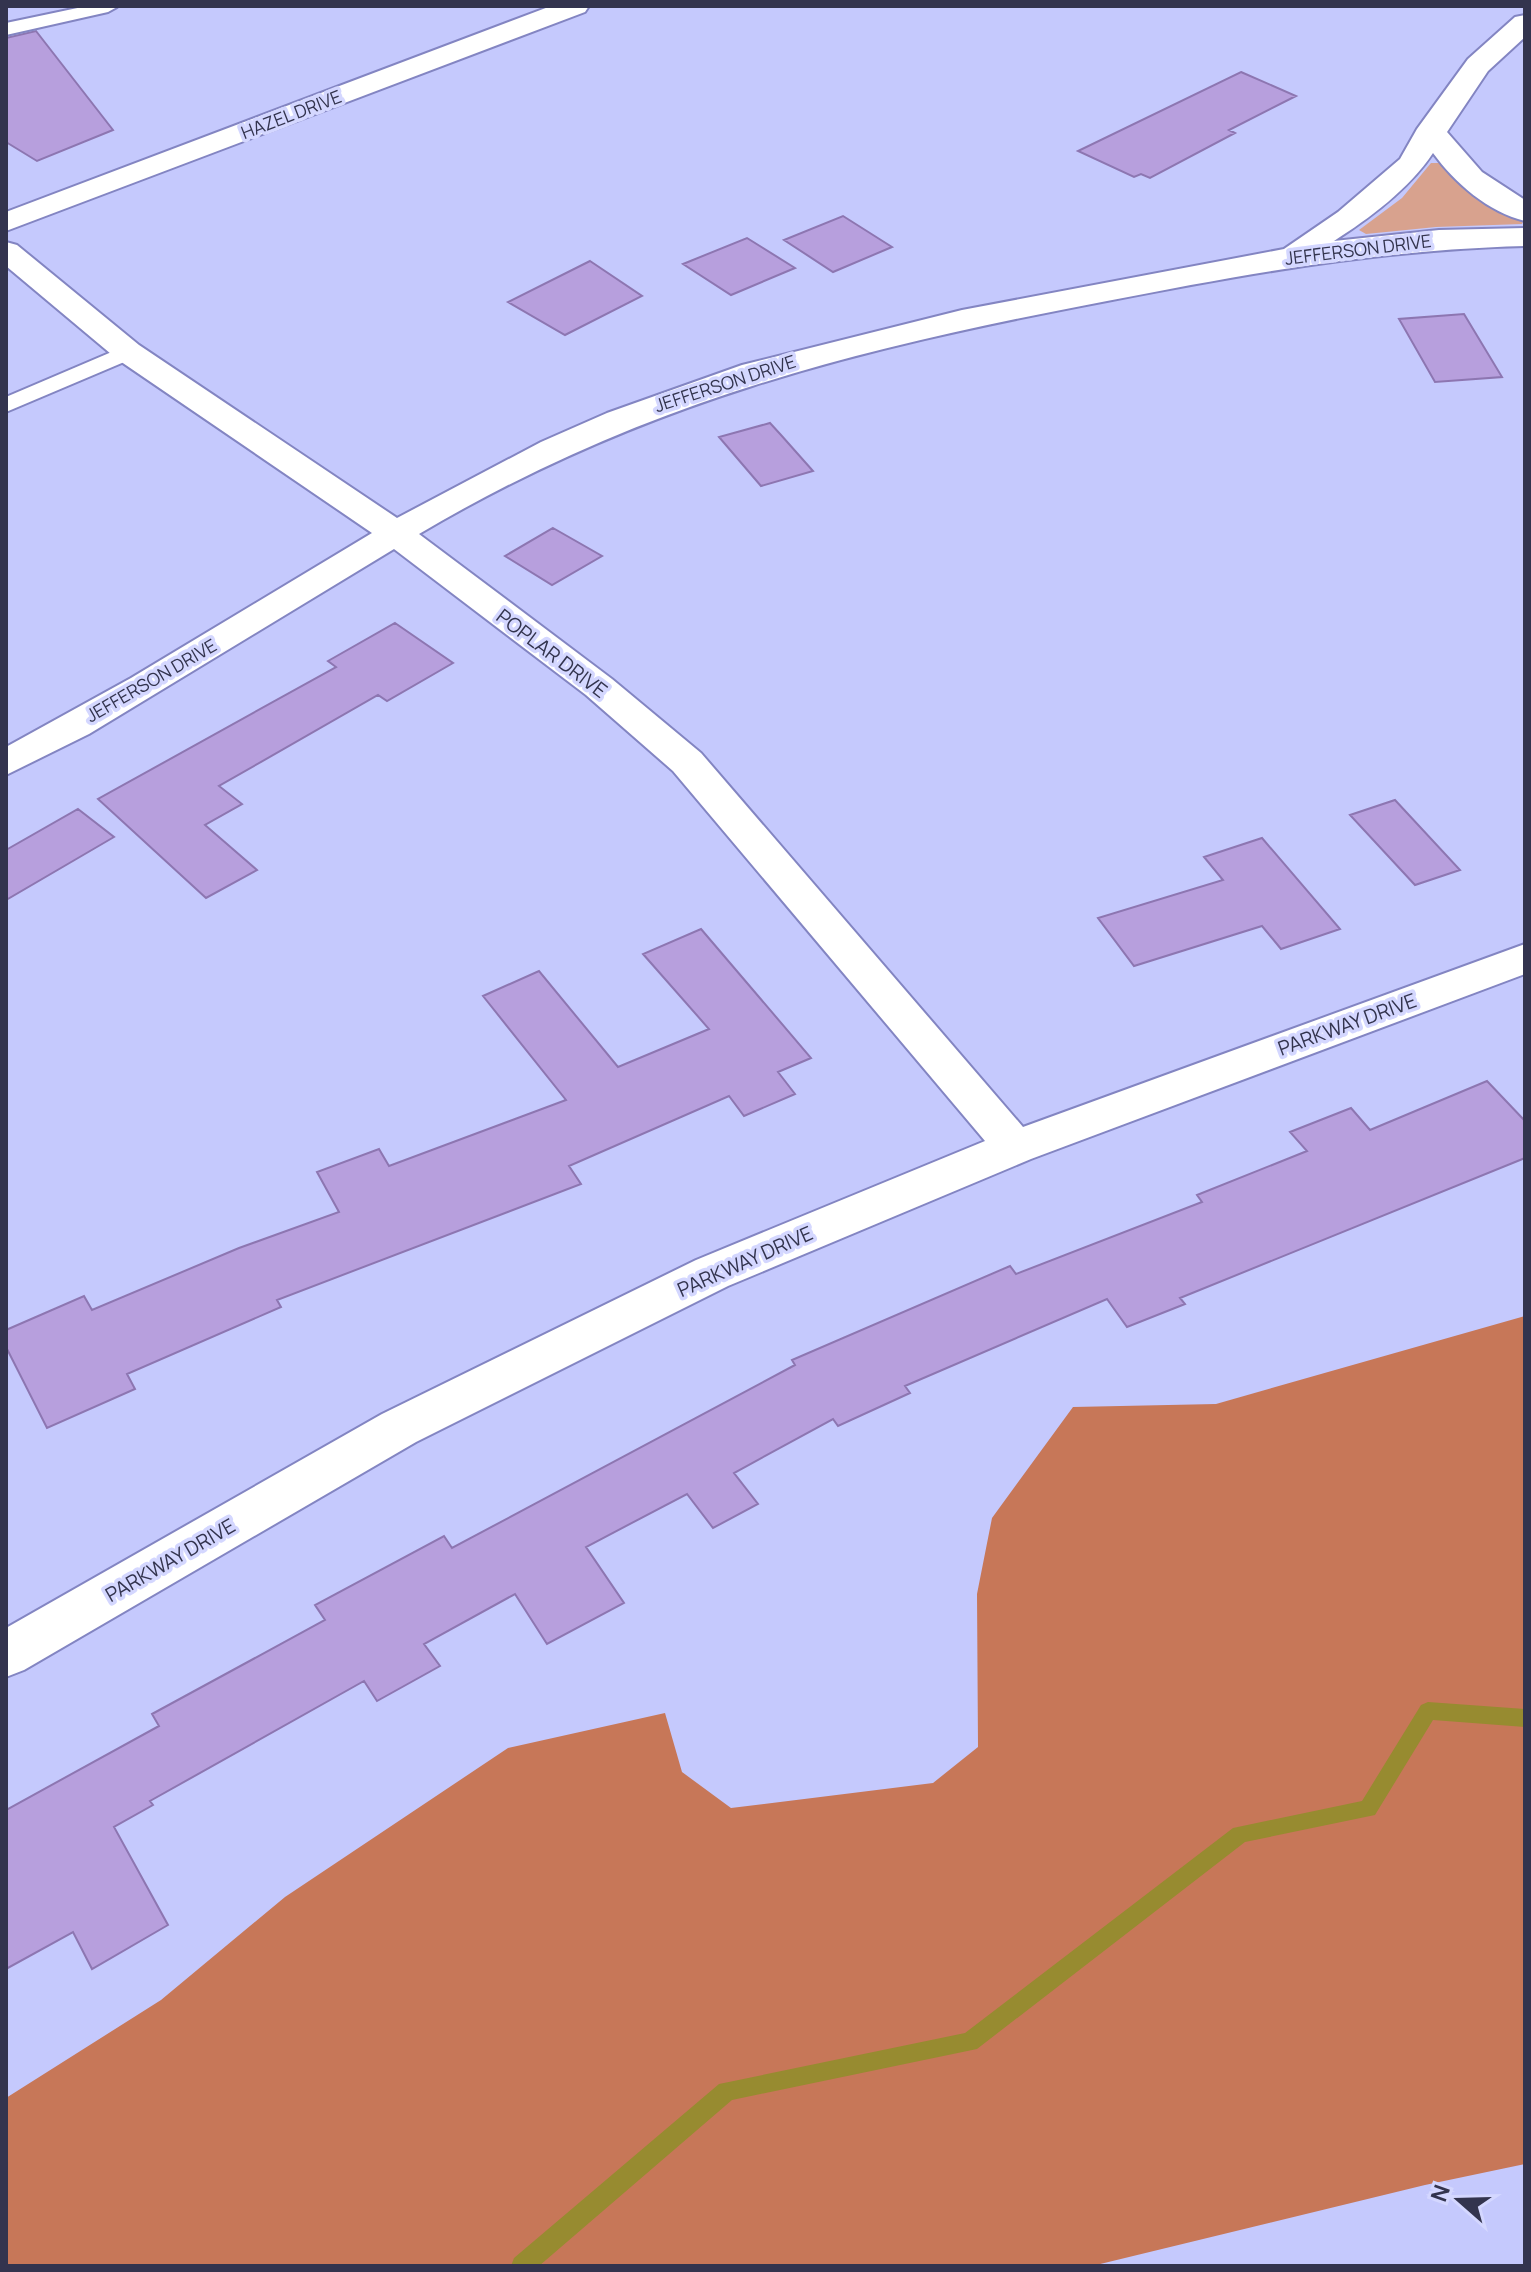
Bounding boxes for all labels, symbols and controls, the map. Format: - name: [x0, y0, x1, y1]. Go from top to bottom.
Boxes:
- street label: HAZEL DRIVE: [237, 84, 345, 144]
- street label: JEFFERSON DRIVE: [1284, 228, 1432, 270]
- street label: JEFFERSON DRIVE: [651, 349, 799, 417]
- street label: POPLAR DRIVE: [491, 602, 613, 704]
- street label: JEFFERSON DRIVE: [81, 633, 221, 727]
- street label: PARKWAY DRIVE: [1274, 986, 1420, 1062]
- street label: PARKWAY DRIVE: [673, 1219, 817, 1303]
- street label: PARKWAY DRIVE: [100, 1512, 240, 1608]
- north arrow: [1419, 2160, 1499, 2240]
- text: N: [1423, 2181, 1457, 2206]

